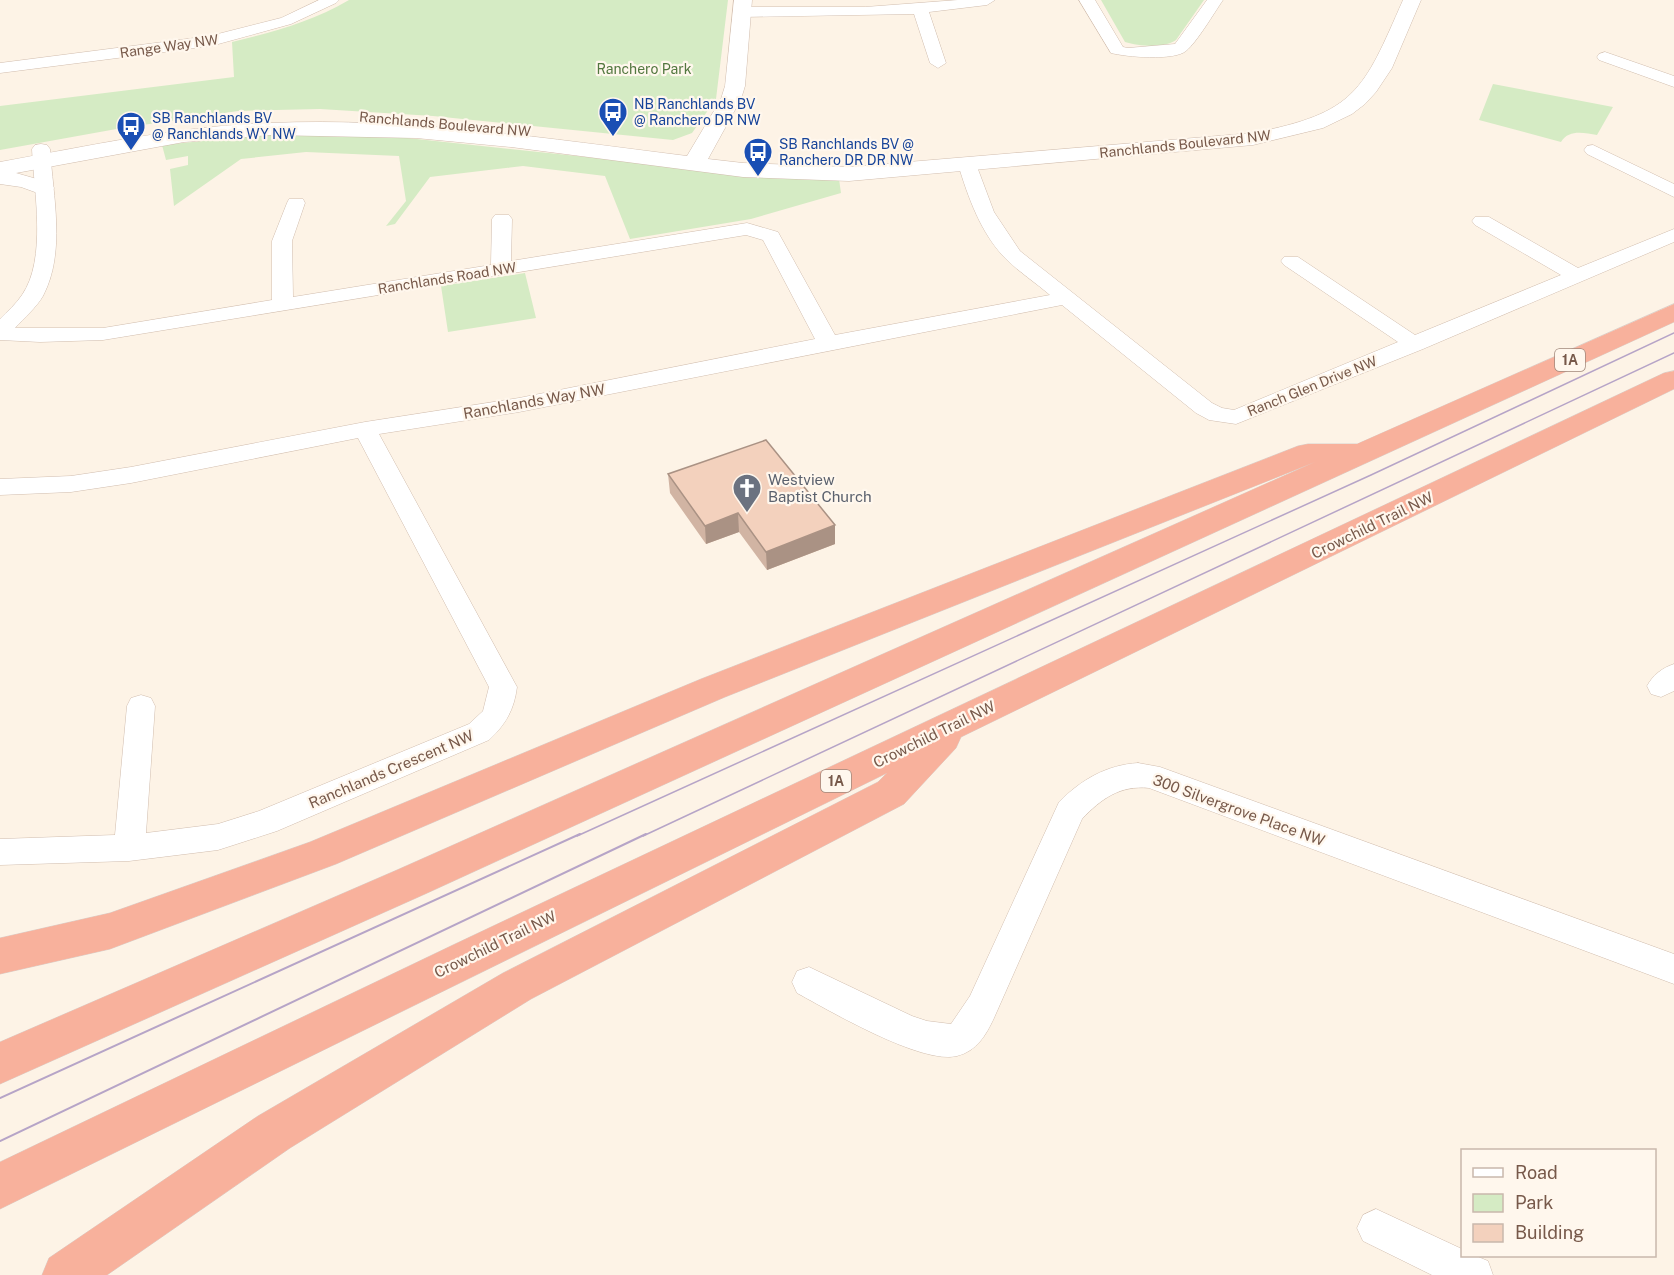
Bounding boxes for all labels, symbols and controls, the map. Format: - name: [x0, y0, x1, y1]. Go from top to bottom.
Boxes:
- street label: Range Way NW: [119, 31, 220, 61]
- park label: Ranchero Park: [596, 61, 692, 77]
- bus stop icon: NB Ranchlands BV @ Ranchero DR NW: [597, 96, 629, 138]
- place label: NB Ranchlands BV @ Ranchero DR NW: [634, 96, 761, 128]
- street label: Ranchlands Boulevard NW: [358, 109, 532, 140]
- bus stop icon: SB Ranchlands BV @ Ranchlands WY NW: [115, 110, 147, 152]
- place label: SB Ranchlands BV @ Ranchlands WY NW: [152, 110, 296, 142]
- street label: Ranchlands Boulevard NW: [1098, 127, 1272, 161]
- bus stop icon: SB Ranchlands BV @ Ranchero DR DR NW: [742, 136, 774, 178]
- place label: SB Ranchlands BV @ Ranchero DR DR NW: [779, 136, 914, 168]
- street label: Ranchlands Road NW: [377, 259, 518, 297]
- road number: 1A: [1555, 349, 1585, 371]
- street label: Ranch Glen Drive NW: [1245, 352, 1380, 419]
- street label: Ranchlands Way NW: [462, 380, 606, 422]
- place label: Westview Baptist Church: [768, 471, 872, 505]
- church icon: Westview Baptist Church: [731, 472, 763, 514]
- street label: Crowchild Trail NW: [1308, 488, 1436, 562]
- street label: Crowchild Trail NW: [870, 697, 998, 771]
- street label: Ranchlands Crescent NW: [306, 727, 476, 811]
- road number: 1A: [821, 770, 851, 792]
- street label: 300 Silvergrove Place NW: [1151, 771, 1327, 849]
- street label: Crowchild Trail NW: [431, 907, 559, 981]
- legend: [1461, 1149, 1656, 1257]
- text: Road: [1515, 1162, 1558, 1183]
- text: Park: [1515, 1192, 1553, 1213]
- text: Building: [1515, 1222, 1584, 1243]

